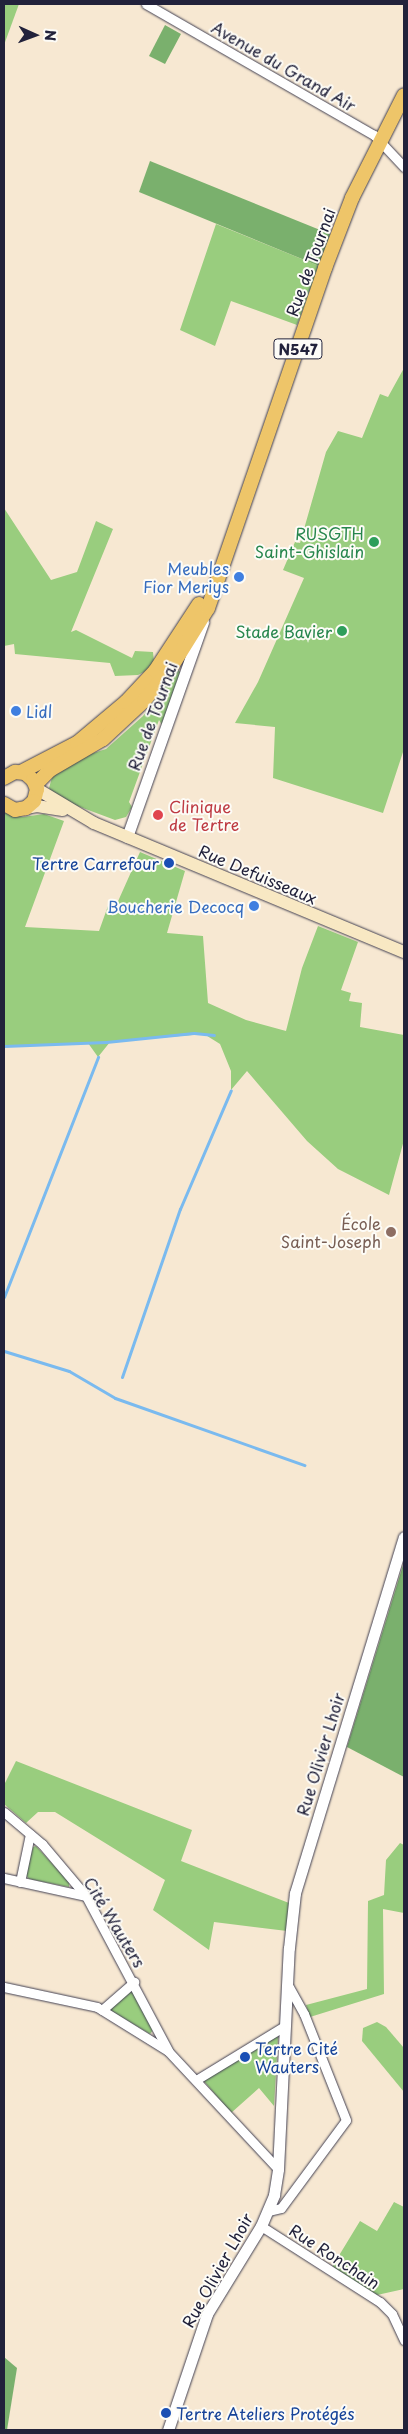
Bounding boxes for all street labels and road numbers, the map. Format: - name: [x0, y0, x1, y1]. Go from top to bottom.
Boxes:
- street label: Avenue du Grand Air: [209, 17, 359, 115]
- street label: Rue de Tournai: [281, 204, 339, 320]
- road number: N547: [273, 336, 323, 362]
- street label: Rue de Tournai: [123, 658, 181, 774]
- street label: Rue Defuisseaux: [196, 840, 320, 908]
- street label: Rue Olivier Lhoir: [292, 1689, 348, 1819]
- street label: Cité Wauters: [81, 1874, 149, 1970]
- street label: Rue Olivier Lhoir: [177, 2209, 257, 2331]
- street label: Rue Ronchain: [286, 2219, 384, 2293]

